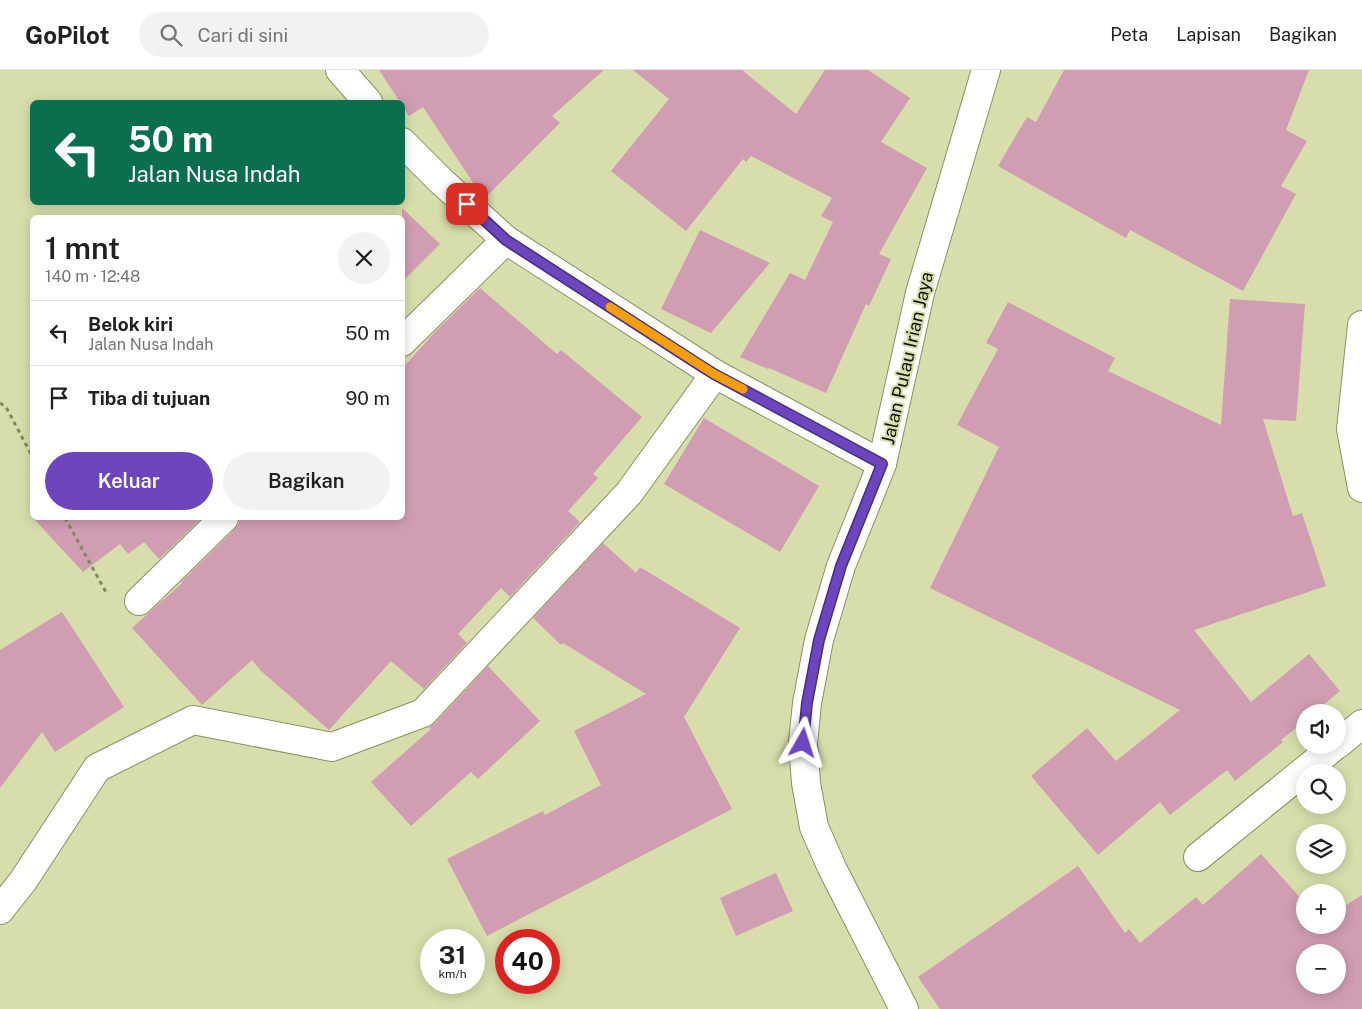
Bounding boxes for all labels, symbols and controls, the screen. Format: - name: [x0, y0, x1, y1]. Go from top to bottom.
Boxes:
- search box: [139, 12, 489, 57]
- text: GoPilot: [25, 21, 109, 49]
- icon: search: [157, 21, 185, 49]
- text: Cari di sini: [197, 24, 288, 46]
- text: Peta: [1110, 24, 1148, 45]
- text: Lapisan: [1176, 24, 1241, 45]
- text: Bagikan: [1269, 24, 1337, 45]
- text: 50 m: [128, 119, 213, 160]
- icon: left: [45, 120, 110, 185]
- text: Jalan Nusa Indah: [128, 161, 300, 187]
- pin: [446, 183, 488, 225]
- icon: arrive: [453, 190, 481, 218]
- text: 1 mnt: [45, 230, 120, 266]
- button: close: [338, 232, 390, 284]
- text: 140 m · 12:48: [45, 267, 140, 286]
- street label: Jalan Pulau Irian Jaya: [877, 270, 937, 446]
- text: Belok kiri: [88, 313, 173, 335]
- icon: left: [45, 319, 73, 347]
- text: 50 m: [345, 322, 390, 344]
- text: Jalan Nusa Indah: [88, 335, 213, 354]
- icon: arrive: [45, 384, 73, 412]
- text: Tiba di tujuan: [88, 387, 210, 409]
- text: 90 m: [346, 387, 390, 409]
- button: Keluar: [45, 452, 213, 510]
- button: Bagikan: [223, 452, 390, 510]
- map controls: [1296, 704, 1346, 994]
- button: sound: [1296, 704, 1346, 754]
- position arrow: [776, 716, 828, 768]
- button: search: [1296, 764, 1346, 814]
- button: layers: [1296, 824, 1346, 874]
- button: +: [1296, 884, 1346, 934]
- speed limit sign: 40: [495, 929, 560, 994]
- text: 31: [439, 940, 466, 970]
- button: −: [1296, 944, 1346, 994]
- text: km/h: [438, 967, 467, 981]

